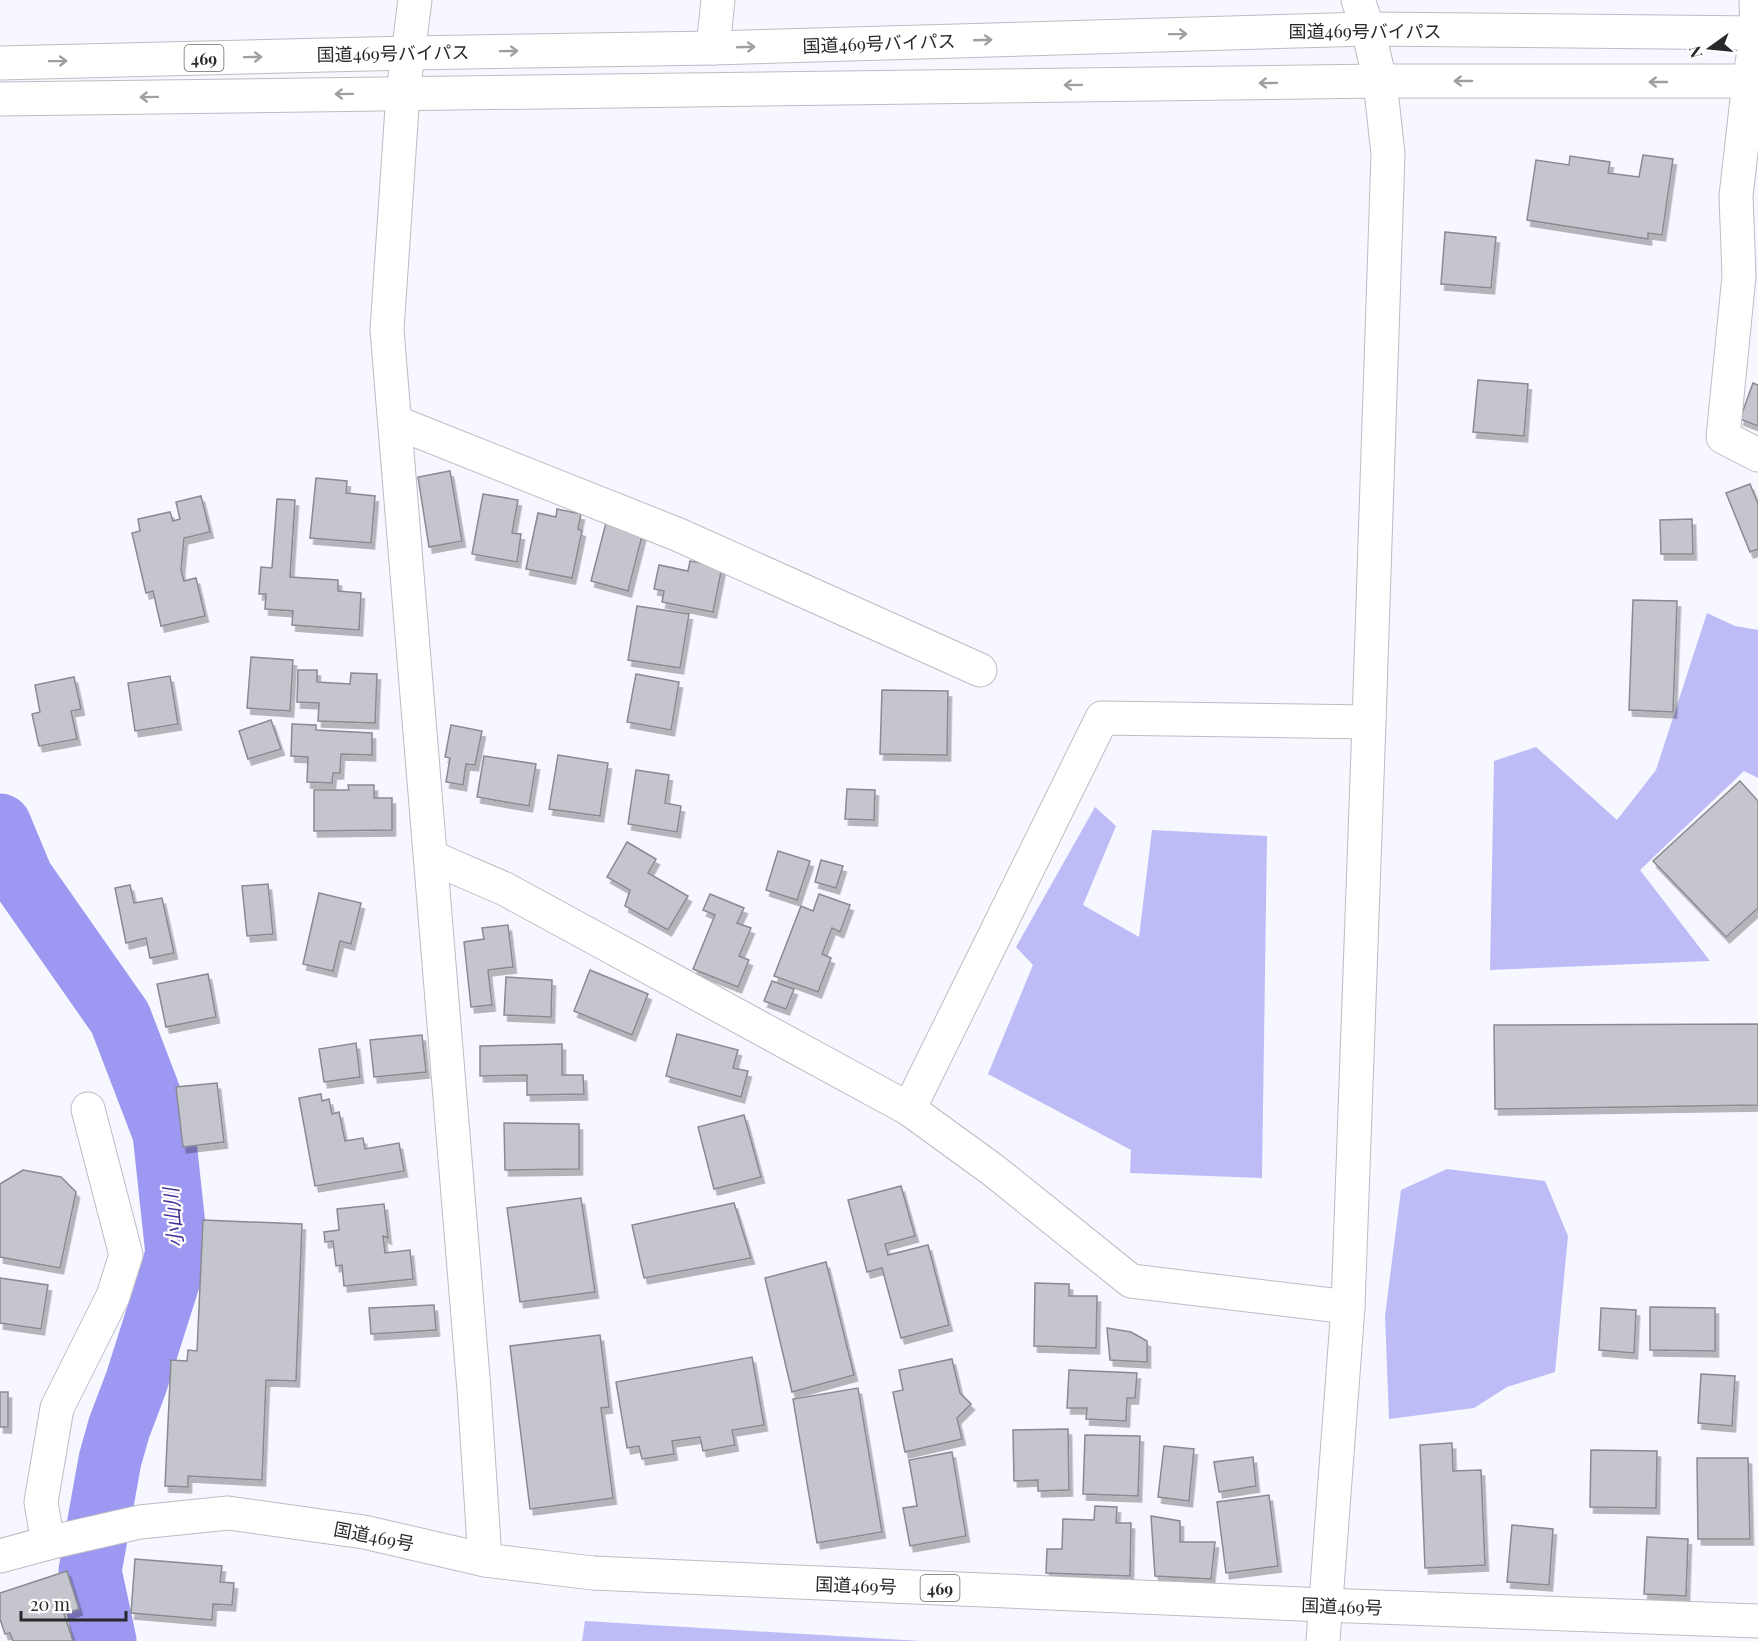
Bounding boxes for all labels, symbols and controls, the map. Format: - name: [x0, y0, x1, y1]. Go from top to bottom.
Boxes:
- north arrow: [1680, 18, 1740, 78]
- street label: 国道469号バイパス: [1289, 19, 1442, 43]
- street label: 国道469号バイパス: [802, 28, 956, 58]
- one-way arrow: [1168, 28, 1188, 39]
- one-way arrow: [973, 34, 993, 45]
- street label: 国道469号バイパス: [316, 40, 470, 66]
- one-way arrow: [736, 41, 756, 52]
- text: N: [1683, 43, 1707, 60]
- road number: 469: [184, 45, 224, 71]
- one-way arrow: [499, 45, 519, 57]
- one-way arrow: [243, 51, 263, 62]
- one-way arrow: [48, 56, 68, 67]
- one-way arrow: [1453, 75, 1473, 87]
- one-way arrow: [1648, 76, 1668, 88]
- one-way arrow: [1258, 77, 1278, 89]
- one-way arrow: [1063, 80, 1083, 91]
- one-way arrow: [335, 88, 355, 100]
- one-way arrow: [140, 91, 160, 103]
- water label: 小山川: [156, 1185, 188, 1249]
- street label: 国道469号: [332, 1516, 416, 1556]
- street label: 国道469号: [815, 1572, 897, 1598]
- road number: 469: [920, 1575, 960, 1601]
- scale bar: [21, 1584, 126, 1622]
- text: 20 m: [30, 1592, 70, 1616]
- street label: 国道469号: [1301, 1593, 1383, 1619]

